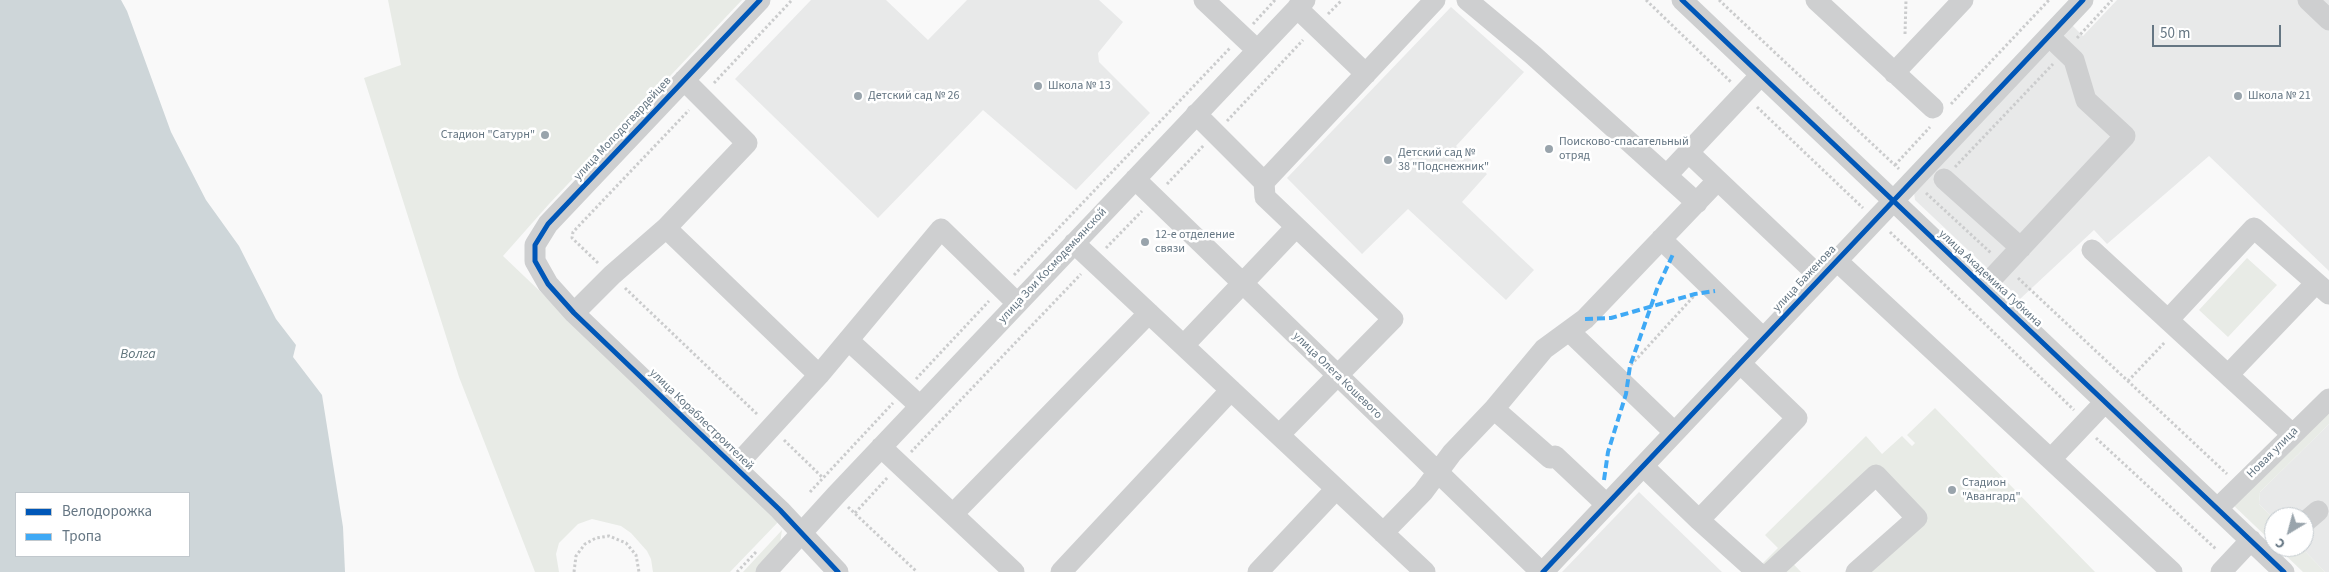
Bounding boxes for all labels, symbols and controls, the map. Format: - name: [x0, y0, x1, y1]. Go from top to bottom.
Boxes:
- scale bar: [2154, 15, 2283, 47]
- text: 50 m: [2160, 23, 2190, 44]
- street label: улица Молодогвардейцев: [571, 74, 675, 184]
- place label: Школа № 13: [1048, 79, 1111, 93]
- marker: Школа № 13: [1032, 80, 1044, 92]
- place label: Детский сад № 26: [868, 89, 960, 103]
- place label: Школа № 21: [2248, 89, 2311, 103]
- marker: Детский сад № 26: [852, 90, 864, 102]
- marker: Школа № 21: [2232, 90, 2244, 102]
- place label: Стадион "Сатурн": [441, 128, 535, 142]
- marker: Стадион "Сатурн": [539, 129, 551, 141]
- place label: Поисково-спасательный отряд: [1559, 135, 1689, 163]
- marker: Поисково-спасательный отряд: [1543, 143, 1555, 155]
- place label: Детский сад № 38 "Подснежник": [1398, 146, 1489, 174]
- marker: Детский сад № 38 "Подснежник": [1382, 154, 1394, 166]
- street label: улица Зои Космодемьянской: [996, 205, 1110, 327]
- street label: улица Академика Губкина: [1935, 227, 2045, 331]
- place label: 12-е отделение связи: [1155, 228, 1235, 256]
- marker: 12-е отделение связи: [1139, 236, 1151, 248]
- street label: улица Баженова: [1770, 243, 1840, 315]
- street label: улица Олега Кошевого: [1289, 330, 1385, 422]
- water label: Волга: [120, 347, 156, 363]
- street label: улица Кораблестроителей: [646, 366, 756, 474]
- street label: Новая улица: [2244, 424, 2302, 482]
- place label: Стадион "Авангард": [1962, 476, 2021, 504]
- marker: Стадион "Авангард": [1946, 484, 1958, 496]
- legend: [15, 492, 190, 557]
- text: Велодорожка: [62, 501, 152, 522]
- north arrow: [2264, 507, 2314, 557]
- text: Тропа: [62, 526, 102, 547]
- text: С: [2271, 533, 2290, 554]

